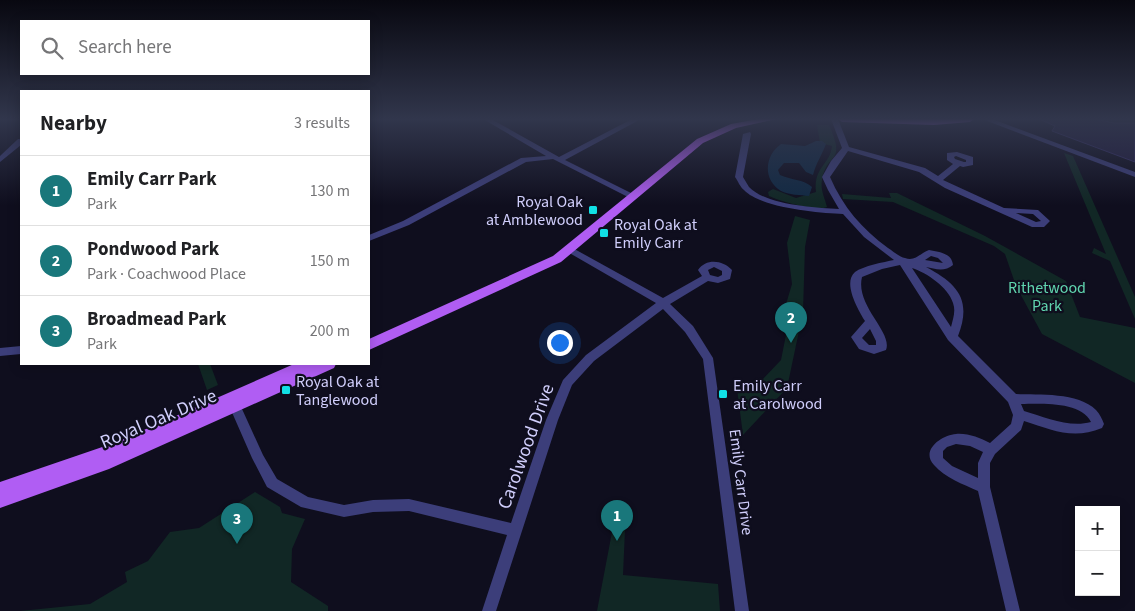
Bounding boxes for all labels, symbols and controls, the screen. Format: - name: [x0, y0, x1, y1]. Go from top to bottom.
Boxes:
- search box: [20, 20, 370, 75]
- icon: search: [38, 34, 66, 62]
- text: Search here: [78, 34, 172, 61]
- text: Nearby: [40, 108, 107, 138]
- text: 3 results: [294, 112, 350, 134]
- text: Emily Carr Park: [87, 166, 217, 193]
- text: 1: [52, 180, 60, 202]
- text: 130 m: [310, 180, 350, 202]
- place label: Royal Oak at Amblewood: [486, 191, 583, 231]
- text: Park: [87, 193, 117, 215]
- marker: Royal Oak at Amblewood: [587, 204, 599, 216]
- place label: Royal Oak at Emily Carr: [614, 214, 698, 254]
- marker: Royal Oak at Emily Carr: [598, 227, 610, 239]
- text: Pondwood Park: [87, 236, 219, 263]
- text: 2: [52, 250, 60, 272]
- text: 150 m: [310, 250, 350, 272]
- text: Park · Coachwood Place: [87, 263, 246, 285]
- park label: Rithetwood Park: [1008, 277, 1086, 317]
- pin: 2: [775, 302, 807, 343]
- text: Broadmead Park: [87, 306, 226, 333]
- text: 3: [52, 320, 60, 342]
- text: 200 m: [310, 320, 350, 342]
- your location: [547, 330, 573, 356]
- text: Park: [87, 333, 117, 355]
- place label: Royal Oak at Tanglewood: [296, 371, 380, 411]
- place label: Emily Carr at Carolwood: [733, 375, 822, 415]
- street label: Carolwood Drive: [491, 380, 562, 513]
- street label: Royal Oak Drive: [96, 383, 221, 456]
- marker: Royal Oak at Tanglewood: [280, 384, 292, 396]
- marker: Emily Carr at Carolwood: [717, 388, 729, 400]
- street label: Emily Carr Drive: [724, 428, 758, 536]
- pin: 1: [601, 500, 633, 541]
- pin: 3: [221, 503, 253, 544]
- map controls: [1075, 506, 1120, 596]
- button: +: [1075, 506, 1120, 551]
- button: −: [1075, 551, 1120, 596]

